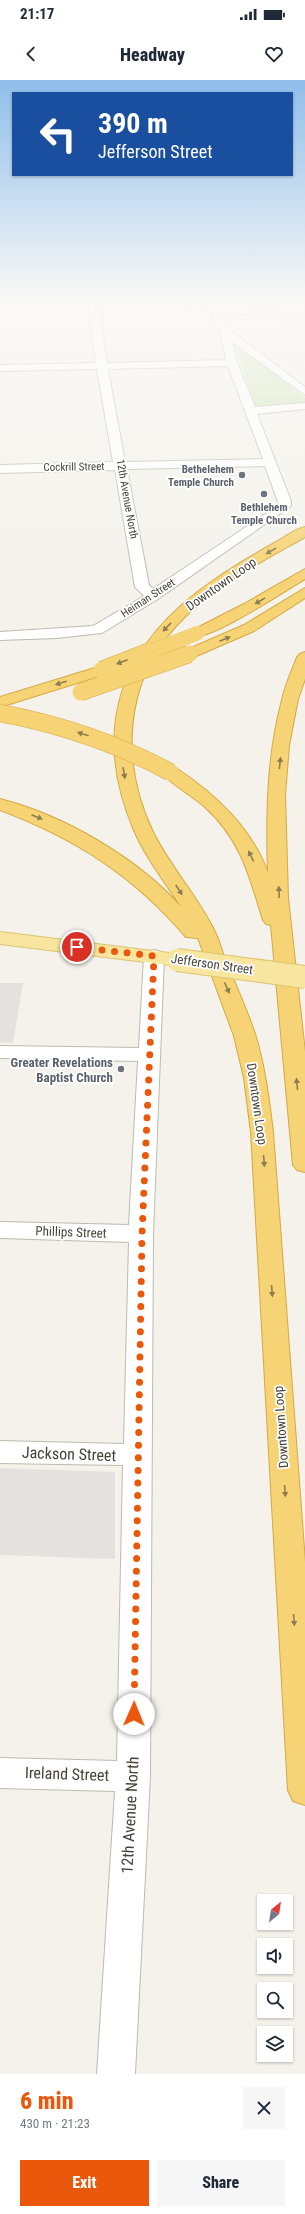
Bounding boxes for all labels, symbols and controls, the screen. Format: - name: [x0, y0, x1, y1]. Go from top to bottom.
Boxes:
- text: 21:17: [20, 5, 54, 23]
- icon: back: [20, 43, 42, 65]
- icon: heart: [263, 43, 285, 65]
- text: Headway: [120, 44, 185, 65]
- text: 390 m: [98, 107, 168, 140]
- icon: left: [32, 108, 84, 160]
- text: Jefferson Street: [98, 141, 213, 162]
- street label: 12th Avenue North: [114, 458, 140, 540]
- street label: Cockrill Street: [43, 460, 105, 474]
- place label: Bethelehem Temple Church: [168, 463, 234, 489]
- marker: Bethelehem Temple Church: [237, 470, 247, 480]
- marker: Bethlehem Temple Church: [259, 489, 269, 499]
- place label: Bethlehem Temple Church: [231, 501, 297, 527]
- one-way arrow: [265, 547, 277, 554]
- street label: Downtown Loop: [183, 554, 259, 614]
- street label: Heiman Street: [119, 576, 177, 620]
- one-way arrow: [255, 597, 265, 605]
- one-way arrow: [162, 622, 172, 632]
- one-way arrow: [219, 635, 231, 641]
- one-way arrow: [116, 660, 128, 666]
- one-way arrow: [55, 680, 67, 686]
- one-way arrow: [77, 731, 89, 737]
- one-way arrow: [276, 757, 283, 769]
- one-way arrow: [121, 767, 127, 779]
- one-way arrow: [31, 815, 43, 821]
- one-way arrow: [248, 850, 254, 861]
- one-way arrow: [175, 884, 183, 895]
- one-way arrow: [276, 885, 282, 898]
- pin: [60, 930, 94, 964]
- icon: arrive: [66, 936, 88, 958]
- street label: Jefferson Street: [170, 951, 254, 977]
- one-way arrow: [224, 982, 230, 993]
- place label: Greater Revelations Baptist Church: [11, 1055, 113, 1085]
- street label: Downtown Loop: [244, 1062, 270, 1146]
- marker: Greater Revelations Baptist Church: [116, 1064, 126, 1074]
- one-way arrow: [294, 1078, 301, 1090]
- one-way arrow: [260, 1155, 267, 1167]
- street label: Phillips Street: [35, 1223, 107, 1241]
- one-way arrow: [269, 1285, 276, 1297]
- street label: Downtown Loop: [271, 1385, 291, 1469]
- street label: Jackson Street: [22, 1443, 117, 1465]
- one-way arrow: [282, 1485, 289, 1497]
- one-way arrow: [290, 1614, 297, 1626]
- position arrow: [113, 1693, 155, 1735]
- street label: 12th Avenue North: [117, 1756, 143, 1874]
- street label: Ireland Street: [24, 1763, 110, 1785]
- north arrow: [257, 1894, 293, 1930]
- map controls: [257, 1894, 293, 2062]
- button: sound: [257, 1938, 293, 1974]
- button: search: [257, 1982, 293, 2018]
- button: layers: [257, 2026, 293, 2062]
- text: 6 min: [20, 2087, 74, 2115]
- button: close: [243, 2087, 285, 2129]
- text: 430 m · 21:23: [20, 2116, 90, 2131]
- button: Exit: [20, 2160, 149, 2206]
- button: Share: [157, 2160, 285, 2206]

